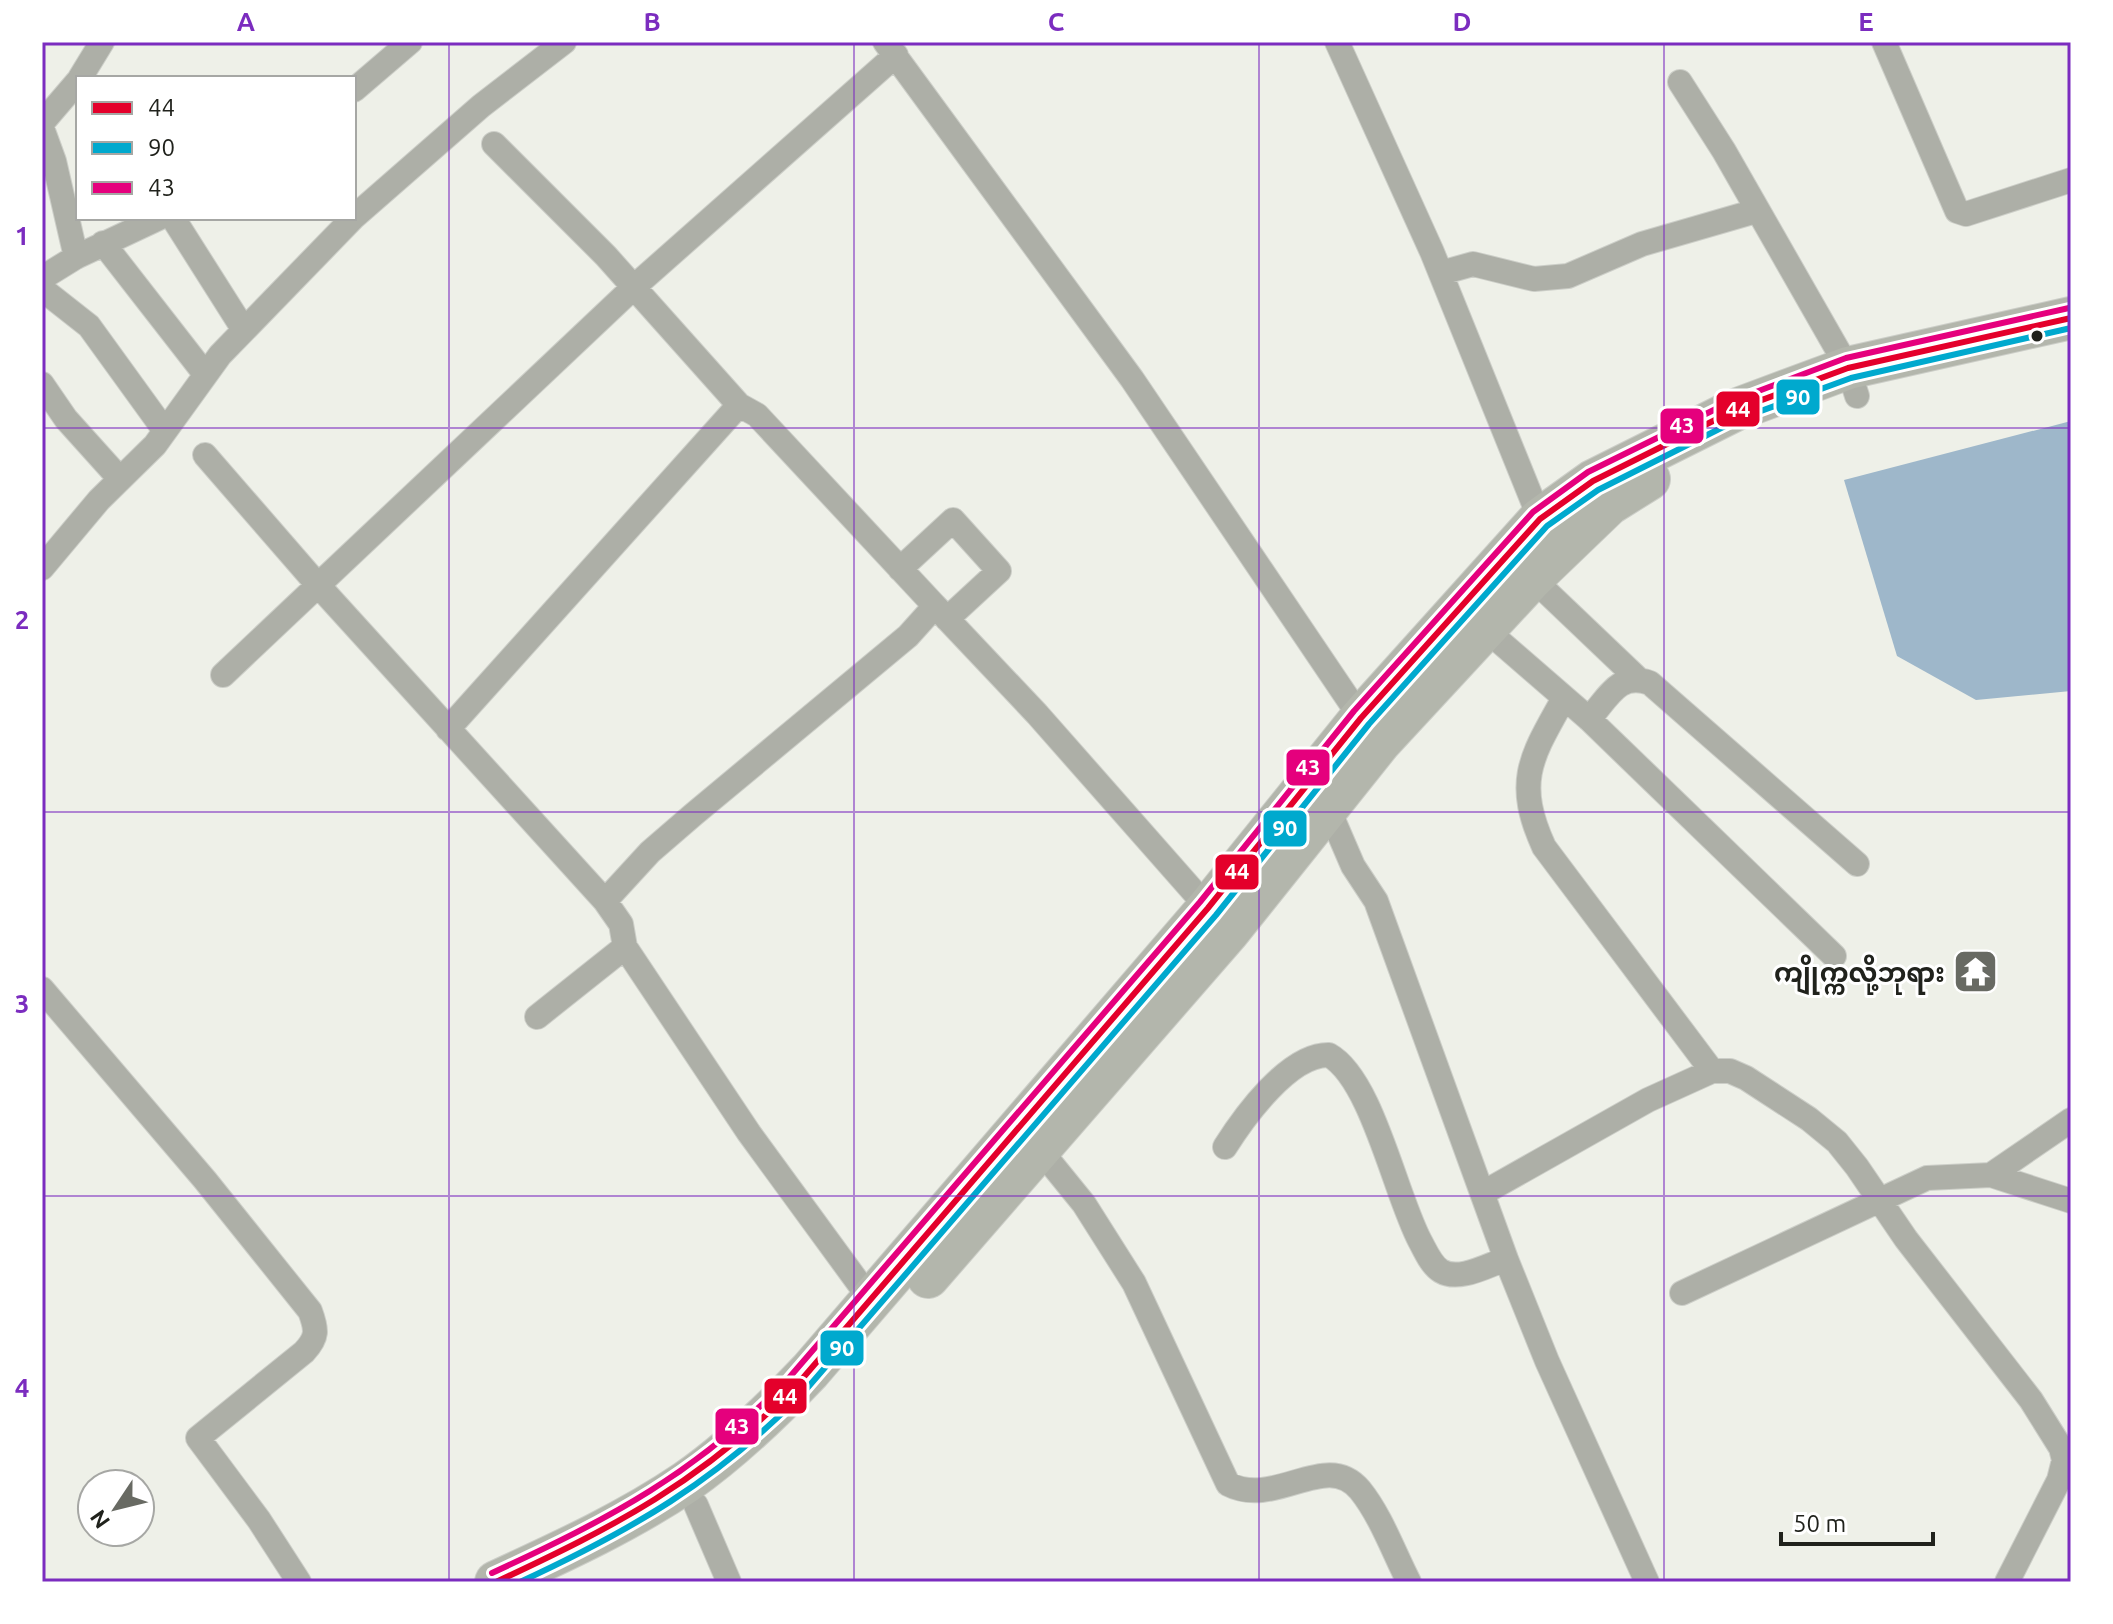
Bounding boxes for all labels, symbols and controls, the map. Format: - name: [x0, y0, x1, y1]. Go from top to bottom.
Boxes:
- text: A: [237, 7, 256, 36]
- text: B: [643, 7, 661, 36]
- text: C: [1048, 7, 1065, 36]
- text: D: [1453, 7, 1471, 36]
- text: E: [1858, 7, 1874, 36]
- legend: [76, 76, 356, 220]
- text: 44: [148, 94, 175, 121]
- text: 90: [148, 134, 175, 161]
- text: 43: [148, 174, 175, 201]
- text: 1: [15, 221, 29, 250]
- unlabelled marker: [2029, 328, 2045, 344]
- line badge: 90: [1775, 378, 1821, 416]
- text: 90: [1786, 384, 1810, 409]
- line badge: 44: [1715, 390, 1761, 428]
- text: 44: [1726, 396, 1750, 421]
- line badge: 43: [1659, 407, 1705, 445]
- text: 43: [1670, 412, 1694, 437]
- text: 2: [15, 605, 29, 634]
- line badge: 43: [1285, 748, 1331, 787]
- text: 43: [1296, 754, 1320, 779]
- line badge: 90: [1262, 809, 1308, 848]
- text: 90: [1273, 815, 1297, 840]
- line badge: 44: [1214, 853, 1260, 891]
- text: 44: [1225, 858, 1249, 883]
- temple icon: ကျိုက္ကလို့ဘုရား: [1952, 948, 2000, 996]
- place label: ကျိုက္ကလို့ဘုရား: [1774, 954, 1945, 995]
- text: 3: [15, 989, 29, 1018]
- line badge: 90: [819, 1329, 865, 1367]
- text: 90: [830, 1335, 854, 1360]
- text: 4: [15, 1373, 29, 1402]
- line badge: 44: [763, 1377, 808, 1415]
- text: 44: [773, 1383, 797, 1408]
- line badge: 43: [714, 1407, 760, 1446]
- text: 43: [725, 1413, 749, 1438]
- north arrow: [76, 1468, 156, 1548]
- scale bar: [1781, 1496, 1933, 1546]
- text: N: [84, 1506, 114, 1534]
- text: 50 m: [1793, 1510, 1846, 1537]

